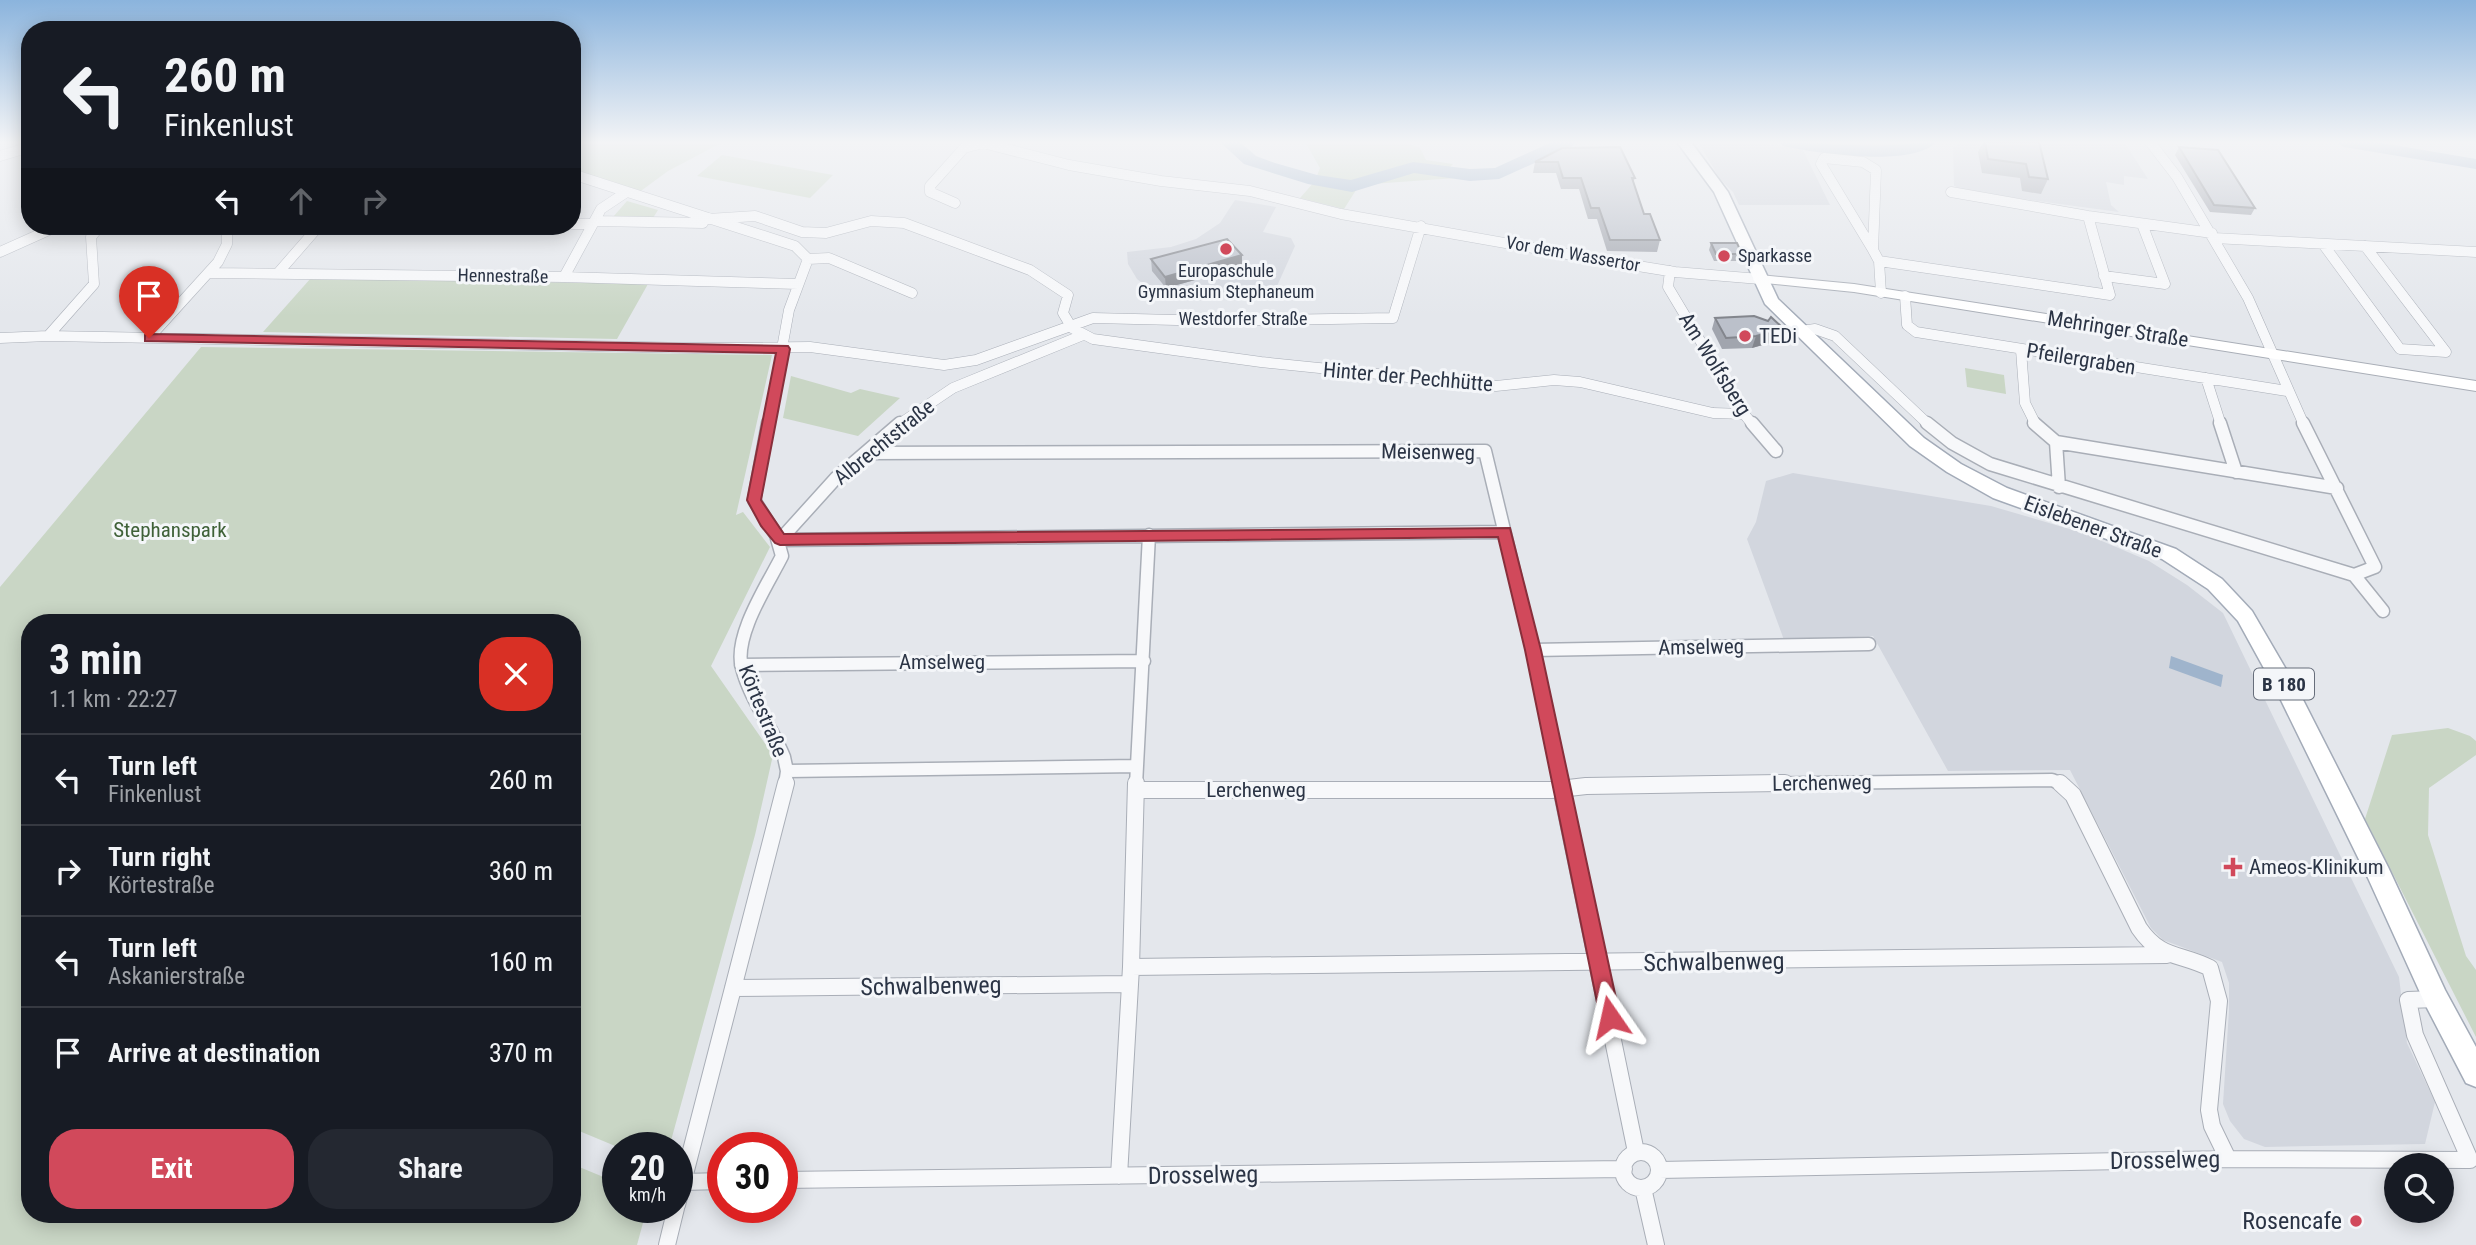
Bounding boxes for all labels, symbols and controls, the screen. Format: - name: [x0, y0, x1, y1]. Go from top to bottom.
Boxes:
- text: 260 m: [164, 47, 286, 104]
- icon: left: [49, 49, 140, 140]
- text: Finkenlust: [164, 106, 294, 144]
- icon: left: [209, 182, 247, 220]
- icon: ahead: [282, 182, 320, 220]
- icon: right: [355, 182, 393, 220]
- street label: Vor dem Wassertor: [1504, 231, 1642, 276]
- marker: Europaschule Gymnasium Stephaneum: [1218, 241, 1234, 257]
- place label: Sparkasse: [1738, 245, 1812, 266]
- marker: Sparkasse: [1716, 248, 1732, 264]
- place label: Europaschule Gymnasium Stephaneum: [1138, 260, 1314, 302]
- street label: Hennestraße: [458, 264, 548, 287]
- pin: [119, 266, 179, 338]
- icon: arrive: [130, 277, 168, 315]
- street label: Mehringer Straße: [2046, 306, 2190, 352]
- street label: Westdorfer Straße: [1179, 308, 1307, 329]
- street label: Am Wolfsberg: [1674, 308, 1756, 420]
- place label: TEDi: [1759, 324, 1797, 348]
- marker: TEDi: [1737, 328, 1753, 344]
- street label: Pfeilergraben: [2025, 339, 2137, 379]
- street label: Hinter der Pechhütte: [1322, 358, 1494, 396]
- street label: Albrechtstraße: [829, 394, 939, 490]
- street label: Meisenweg: [1381, 439, 1475, 465]
- street label: Eislebener Straße: [2021, 491, 2165, 563]
- park label: Stephanspark: [113, 518, 227, 542]
- street label: Amselweg: [1658, 634, 1744, 660]
- text: 3 min: [49, 635, 142, 684]
- button: close: [479, 637, 553, 711]
- street label: Amselweg: [899, 650, 985, 674]
- street label: Körtestraße: [734, 661, 792, 761]
- road number: B 180: [2254, 668, 2314, 699]
- text: 1.1 km · 22:27: [49, 686, 178, 713]
- text: Turn left: [108, 751, 197, 781]
- icon: left: [49, 761, 87, 799]
- text: 260 m: [489, 765, 553, 795]
- street label: Lerchenweg: [1772, 770, 1872, 796]
- street label: Lerchenweg: [1206, 778, 1306, 802]
- text: Finkenlust: [108, 781, 201, 808]
- text: Turn right: [108, 842, 210, 872]
- icon: right: [49, 852, 87, 890]
- place label: Ameos-Klinikum: [2249, 855, 2384, 879]
- text: 360 m: [489, 856, 553, 886]
- marker: Ameos-Klinikum: [2223, 857, 2243, 877]
- text: Körtestraße: [108, 872, 215, 899]
- text: Turn left: [108, 933, 197, 963]
- icon: left: [49, 943, 87, 981]
- text: 160 m: [489, 947, 553, 977]
- street label: Schwalbenweg: [1643, 947, 1785, 977]
- text: Askanierstraße: [108, 963, 245, 990]
- street label: Schwalbenweg: [860, 971, 1002, 1001]
- position arrow: [1573, 980, 1647, 1054]
- icon: arrive: [49, 1034, 87, 1072]
- text: Arrive at destination: [108, 1038, 320, 1068]
- text: 370 m: [489, 1038, 553, 1068]
- button: Exit: [49, 1129, 294, 1209]
- button: Share: [308, 1129, 553, 1209]
- speed limit sign: 30: [707, 1132, 798, 1223]
- street label: Drosselweg: [2110, 1145, 2220, 1175]
- text: 20: [630, 1148, 665, 1189]
- map controls: [2384, 1153, 2454, 1223]
- button: search: [2384, 1153, 2454, 1223]
- street label: Drosselweg: [1148, 1160, 1258, 1190]
- text: km/h: [629, 1184, 666, 1205]
- place label: Rosencafe: [2242, 1207, 2342, 1235]
- marker: Rosencafe: [2348, 1213, 2364, 1229]

